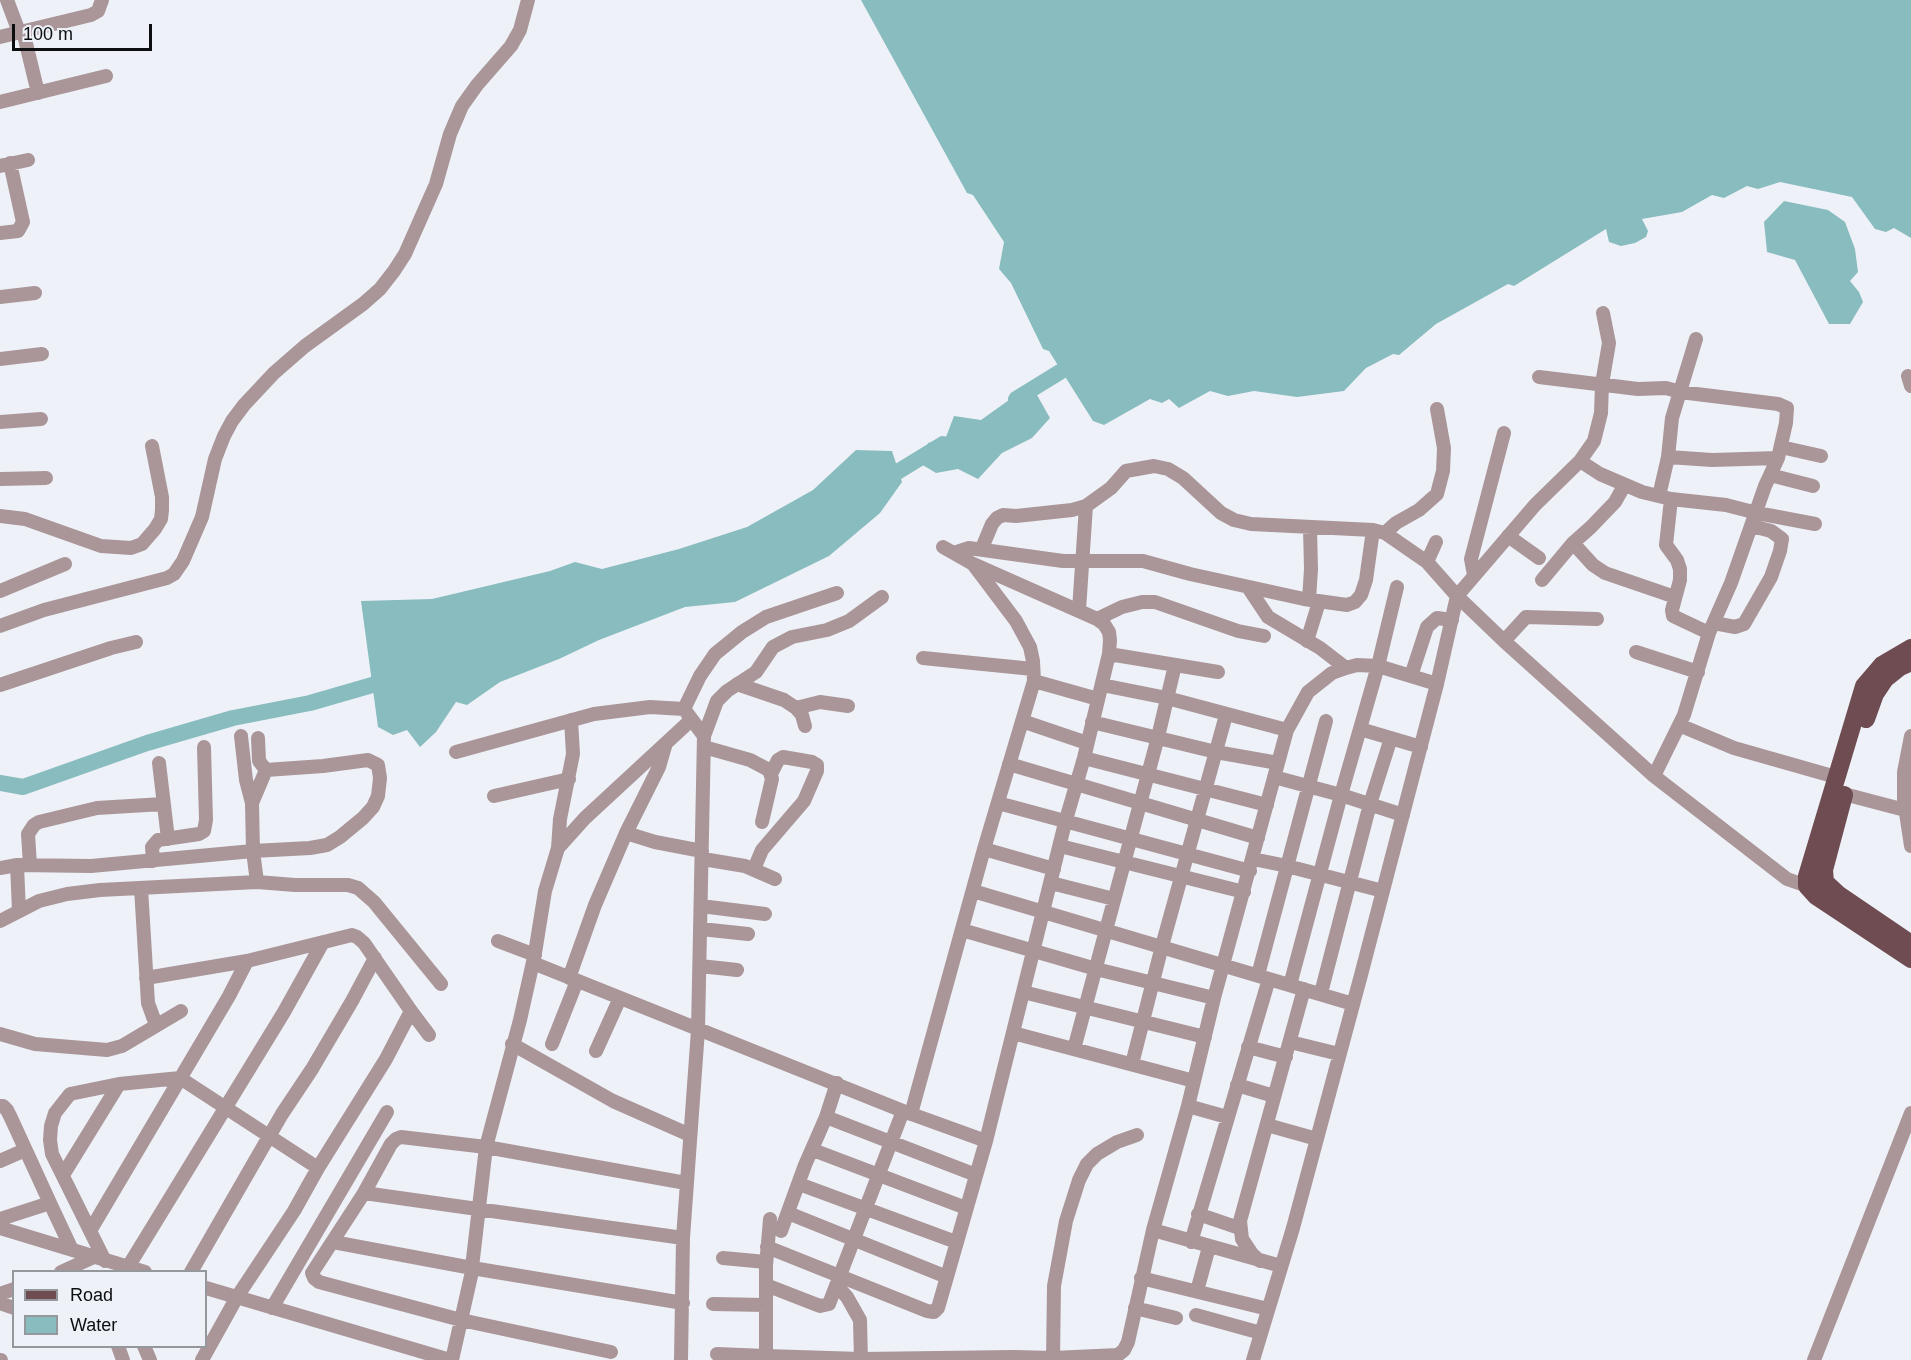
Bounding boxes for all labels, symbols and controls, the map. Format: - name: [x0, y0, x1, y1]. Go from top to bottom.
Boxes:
- scale bar: [15, 12, 154, 50]
- text: 100 m: [23, 24, 73, 44]
- legend: [12, 1270, 207, 1348]
- text: Road: [70, 1285, 113, 1305]
- text: Water: [70, 1315, 117, 1335]

